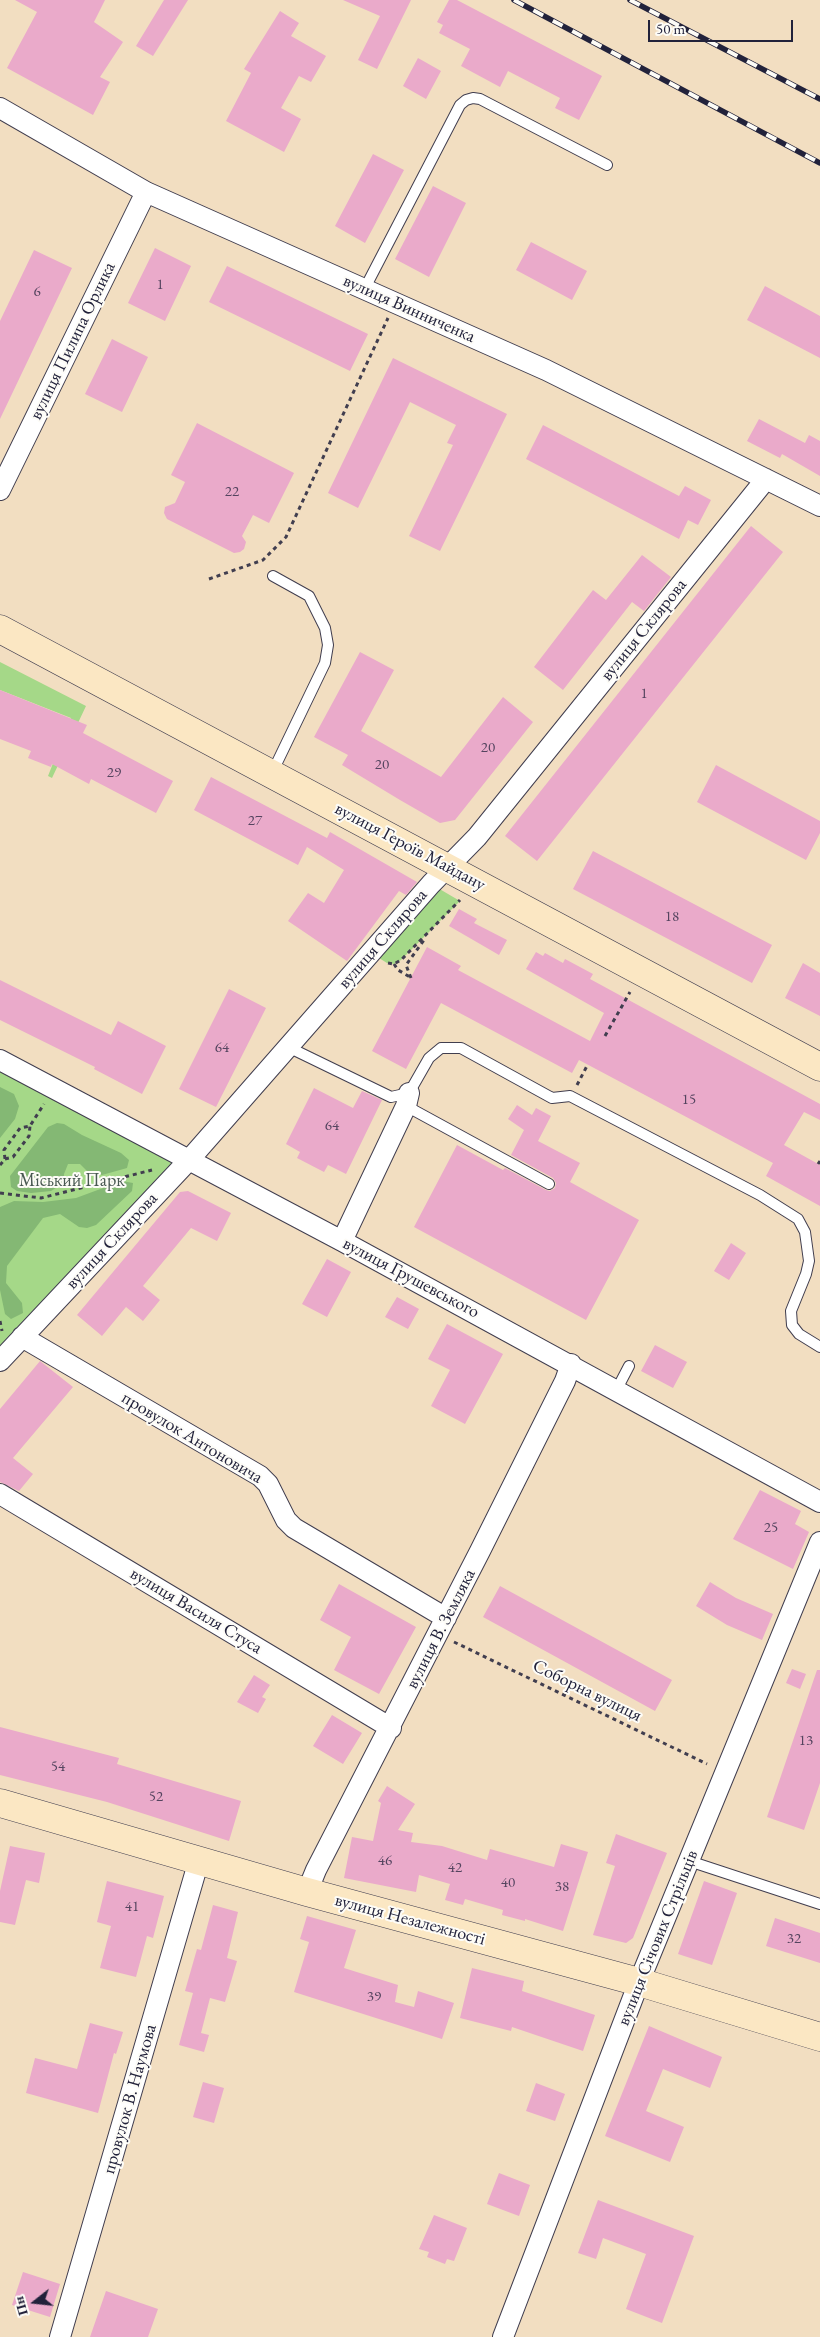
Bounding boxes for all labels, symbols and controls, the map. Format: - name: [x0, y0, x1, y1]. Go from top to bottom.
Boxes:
- scale bar: [650, 10, 795, 42]
- text: 50 m: [656, 19, 685, 38]
- street label: вулиця Пилипа Орлика: [25, 259, 121, 423]
- street label: вулиця Винниченка: [340, 270, 478, 348]
- house number: 1: [156, 276, 164, 294]
- house number: 6: [33, 283, 41, 301]
- house number: 22: [225, 483, 239, 501]
- street label: вулиця Склярова: [596, 575, 692, 685]
- house number: 1: [640, 685, 648, 703]
- house number: 20: [481, 739, 495, 757]
- house number: 20: [375, 756, 389, 774]
- house number: 29: [107, 764, 121, 782]
- street label: вулиця Героїв Майдану: [331, 798, 489, 896]
- house number: 27: [248, 812, 262, 830]
- street label: вулиця Склярова: [334, 885, 432, 993]
- house number: 18: [665, 908, 679, 926]
- house number: 64: [215, 1039, 229, 1057]
- house number: 15: [682, 1091, 696, 1109]
- house number: 64: [325, 1117, 339, 1135]
- park label: Міський Парк: [19, 1170, 125, 1192]
- street label: вулиця Склярова: [61, 1188, 163, 1294]
- street label: вулиця Грушевського: [339, 1233, 483, 1323]
- street label: провулок Антоновича: [118, 1387, 266, 1489]
- house number: 25: [764, 1519, 778, 1537]
- street label: вулиця Василя Стуса: [126, 1563, 266, 1659]
- street label: вулиця В. Земляка: [401, 1565, 481, 1693]
- street label: Соборна вулиця: [529, 1655, 645, 1727]
- house number: 13: [799, 1732, 813, 1750]
- house number: 54: [51, 1758, 65, 1776]
- house number: 52: [149, 1788, 163, 1806]
- street label: вулиця Січових Стрільців: [613, 1847, 703, 2029]
- house number: 46: [378, 1852, 392, 1870]
- house number: 42: [448, 1859, 462, 1877]
- house number: 40: [501, 1874, 515, 1892]
- house number: 38: [555, 1878, 569, 1896]
- street label: вулиця Незалежності: [332, 1890, 488, 1950]
- house number: 41: [125, 1898, 139, 1916]
- house number: 32: [787, 1930, 801, 1948]
- house number: 39: [367, 1988, 381, 2006]
- street label: провулок В. Наумова: [98, 2022, 162, 2176]
- north arrow: [10, 2277, 60, 2327]
- text: Пн: [9, 2294, 32, 2318]

